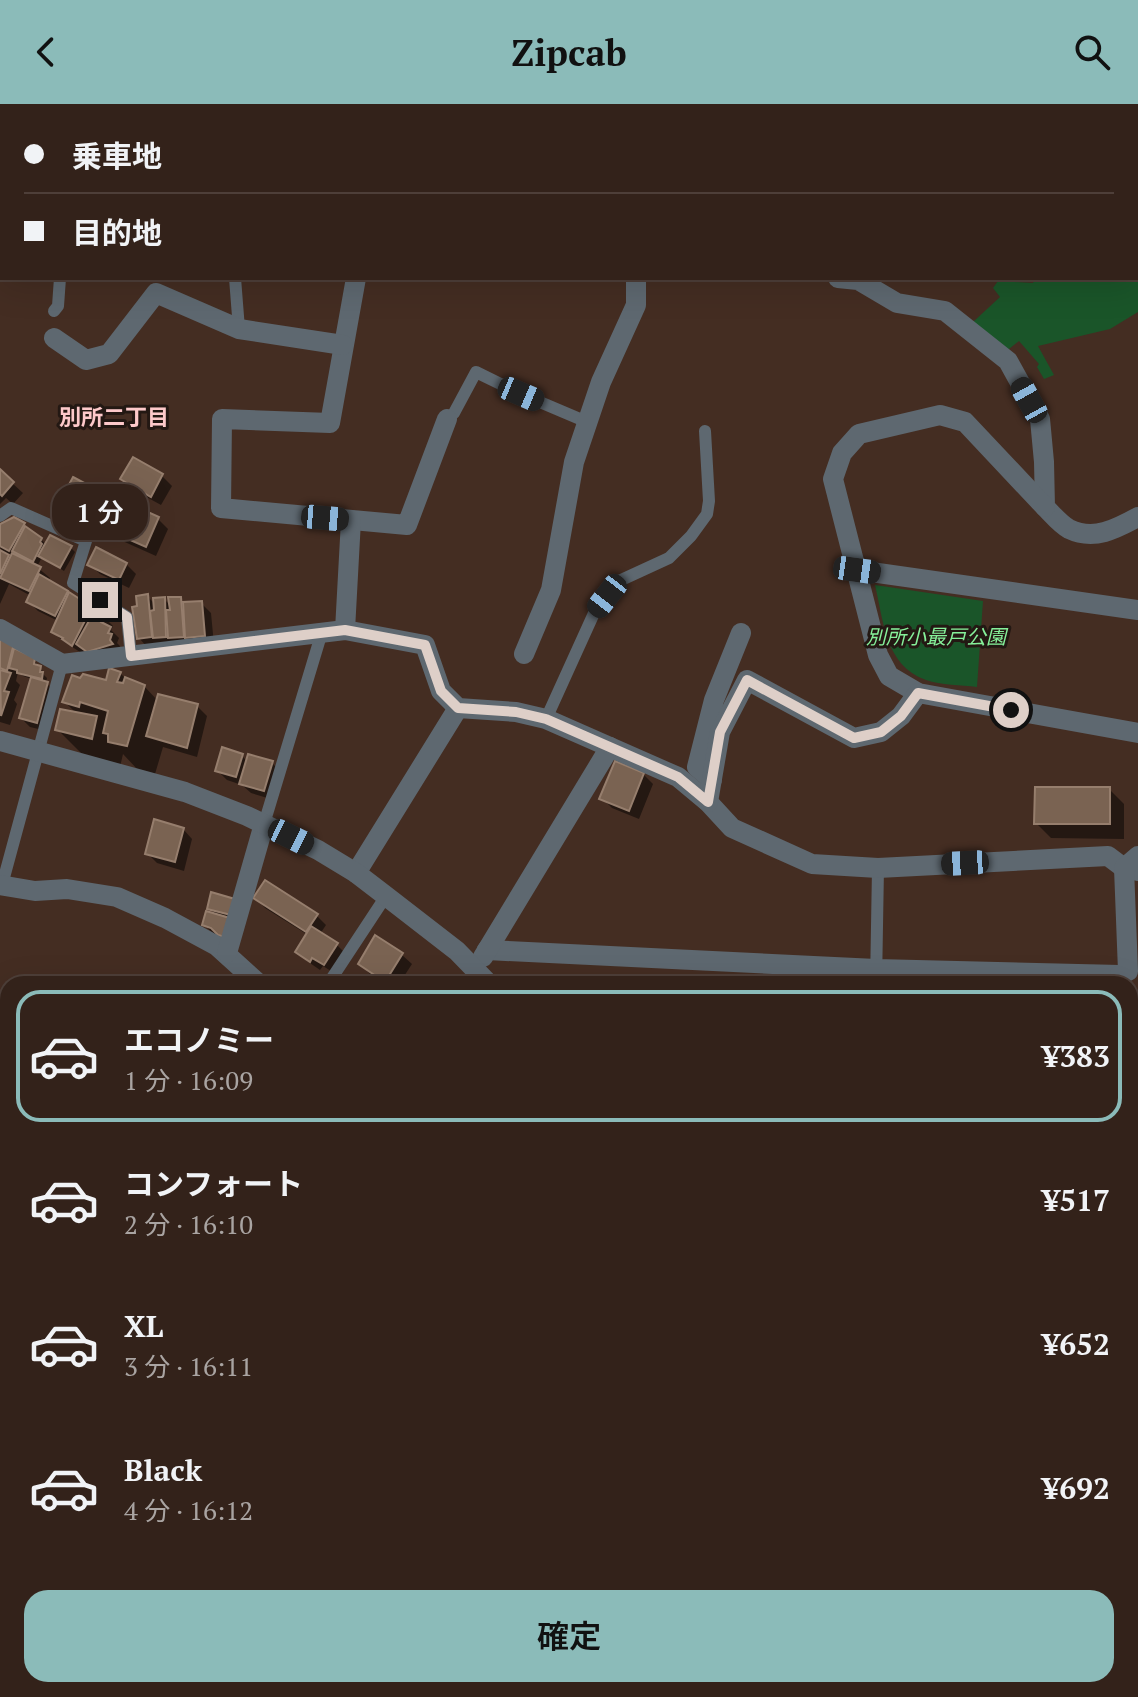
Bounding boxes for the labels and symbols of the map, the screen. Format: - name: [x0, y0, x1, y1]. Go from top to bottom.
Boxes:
- car: [1007, 373, 1051, 427]
- car: [494, 374, 548, 414]
- district label: 別所二丁目: [59, 402, 169, 431]
- callout: 1 分: [52, 484, 148, 540]
- car: [300, 504, 350, 532]
- car: [832, 555, 882, 585]
- car: [583, 570, 631, 622]
- route end: [82, 582, 118, 618]
- park label: 別所小最戸公園: [866, 623, 1009, 650]
- route start: [993, 692, 1029, 728]
- car: [264, 816, 318, 858]
- car: [940, 850, 990, 876]

